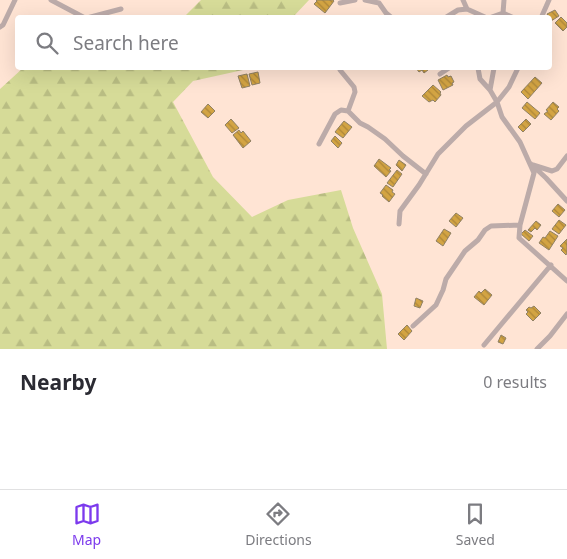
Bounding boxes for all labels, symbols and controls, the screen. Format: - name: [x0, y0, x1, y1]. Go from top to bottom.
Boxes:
- search box: [15, 15, 552, 70]
- icon: search: [33, 29, 61, 57]
- text: Search here: [73, 30, 179, 56]
- text: Nearby: [20, 368, 96, 396]
- text: 0 results: [483, 371, 547, 393]
- tab: Map: [72, 500, 101, 549]
- tab: Directions: [245, 500, 312, 549]
- tab: Saved: [456, 500, 495, 549]

